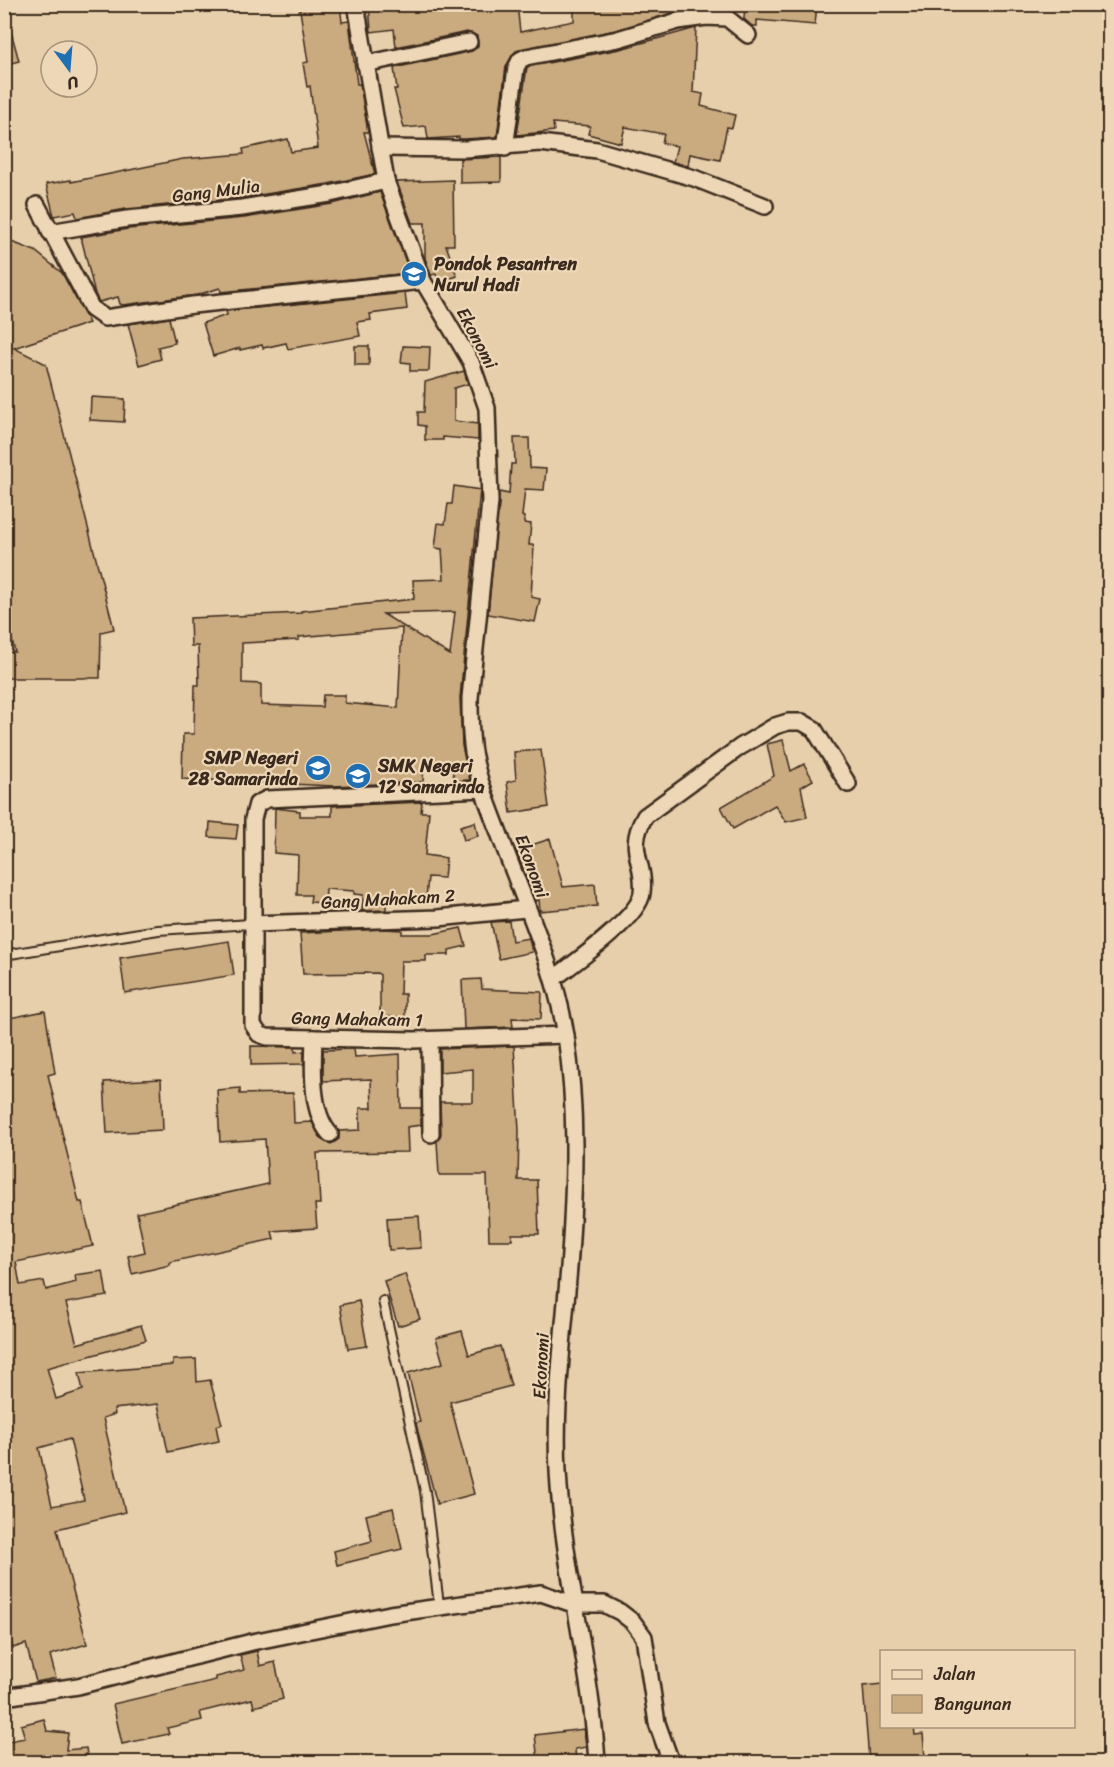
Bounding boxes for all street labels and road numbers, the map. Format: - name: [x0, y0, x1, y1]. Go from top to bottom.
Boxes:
- street label: Gang Mulia: [170, 170, 262, 212]
- street label: Ekonomi: [447, 301, 507, 376]
- street label: Ekonomi: [506, 829, 559, 904]
- street label: Gang Mahakam 2: [320, 880, 456, 918]
- street label: Gang Mahakam 1: [291, 1002, 423, 1036]
- street label: Ekonomi: [523, 1331, 559, 1400]

